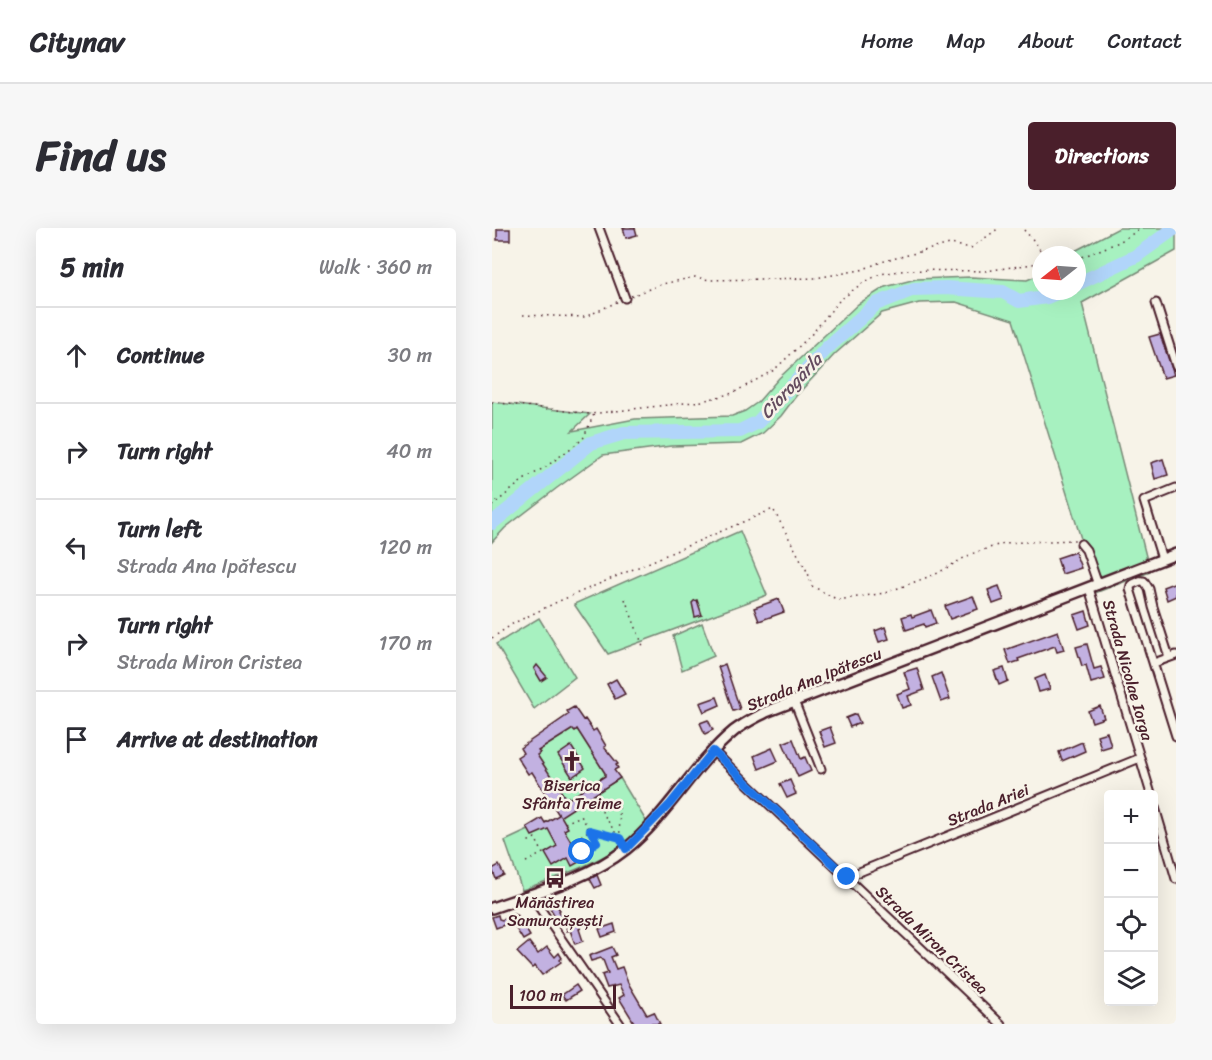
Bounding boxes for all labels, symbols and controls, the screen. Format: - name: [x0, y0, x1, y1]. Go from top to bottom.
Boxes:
- text: Citynav: [30, 17, 124, 66]
- text: Home: [861, 22, 913, 60]
- text: Map: [946, 22, 985, 60]
- text: About: [1018, 22, 1075, 60]
- text: Contact: [1108, 22, 1182, 60]
- text: Find us: [36, 119, 166, 193]
- button: Directions: [1028, 122, 1176, 190]
- text: 5 min: [60, 244, 124, 290]
- north arrow: [1032, 246, 1086, 300]
- text: Walk · 360 m: [319, 250, 432, 285]
- text: Continue: [117, 336, 205, 375]
- text: 30 m: [388, 338, 432, 373]
- icon: ahead: [60, 339, 93, 372]
- water label: Ciorogârla: [752, 344, 832, 427]
- text: Turn right: [117, 432, 212, 471]
- text: 40 m: [386, 434, 432, 469]
- icon: right: [60, 435, 93, 468]
- text: Turn left: [117, 510, 202, 549]
- text: 120 m: [379, 530, 432, 565]
- icon: left: [60, 531, 93, 564]
- text: Strada Ana Ipătescu: [117, 549, 296, 584]
- street label: Strada Nicolae Iorga: [1094, 596, 1162, 745]
- text: Turn right: [117, 606, 212, 645]
- text: 170 m: [379, 626, 432, 661]
- icon: right: [60, 627, 93, 660]
- street label: Strada Ana Ipătescu: [742, 639, 886, 719]
- text: Strada Miron Cristea: [117, 645, 302, 680]
- text: Arrive at destination: [117, 720, 318, 759]
- icon: arrive: [60, 723, 93, 756]
- church icon: Biserica Sfânta Treime: [560, 749, 584, 773]
- place label: Biserica Sfânta Treime: [522, 771, 622, 818]
- street label: Strada Ariei: [943, 775, 1034, 835]
- map controls: [1104, 790, 1158, 1006]
- button: +: [1104, 790, 1158, 844]
- route start: [568, 838, 594, 864]
- button: −: [1104, 844, 1158, 898]
- route end: [833, 863, 859, 889]
- bus stop icon: Mănăstirea Samurcășești: [543, 866, 567, 890]
- street label: Strada Miron Cristea: [869, 878, 995, 1002]
- place label: Mănăstirea Samurcășești: [507, 888, 603, 935]
- button: locate: [1104, 898, 1158, 952]
- button: layers: [1104, 952, 1158, 1006]
- text: 100 m: [519, 981, 563, 1010]
- scale bar: [510, 982, 616, 1010]

